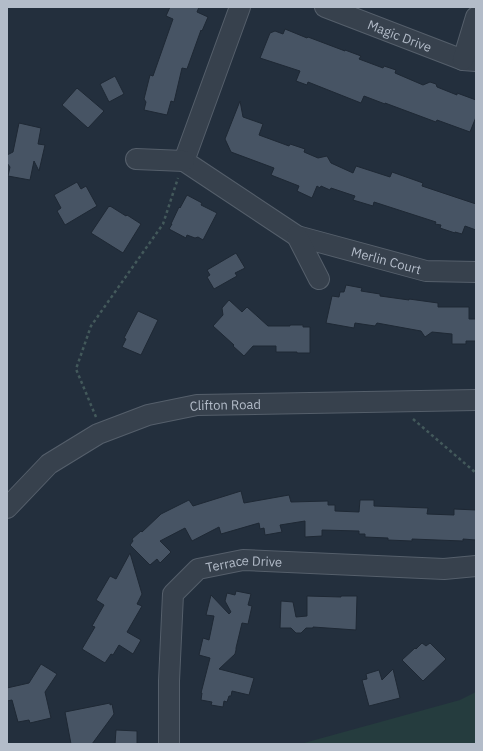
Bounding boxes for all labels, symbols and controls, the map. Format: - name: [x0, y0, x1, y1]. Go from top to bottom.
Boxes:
- street label: Magic Drive: [365, 16, 434, 56]
- street label: Merlin Court: [349, 243, 423, 278]
- street label: Clifton Road: [188, 396, 261, 415]
- street label: Terrace Drive: [204, 552, 283, 576]

